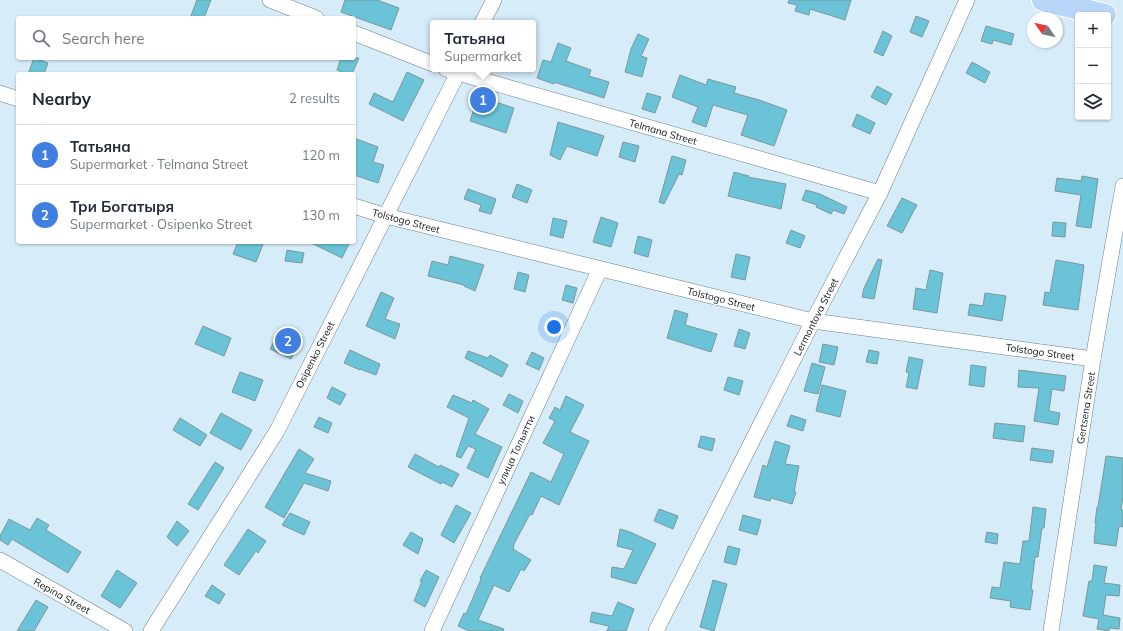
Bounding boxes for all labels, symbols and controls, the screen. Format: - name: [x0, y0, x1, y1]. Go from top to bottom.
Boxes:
- north arrow: [1027, 12, 1063, 48]
- map controls: [1075, 12, 1111, 120]
- button: +: [1075, 12, 1111, 48]
- search box: [16, 16, 356, 60]
- popup: [430, 20, 536, 72]
- icon: search: [30, 27, 52, 49]
- text: Search here: [62, 29, 144, 48]
- text: Татьяна: [444, 29, 505, 48]
- text: Supermarket: [444, 48, 522, 64]
- button: −: [1075, 48, 1111, 84]
- button: layers: [1075, 84, 1111, 120]
- pin: 1: [470, 85, 496, 115]
- text: Nearby: [32, 88, 91, 109]
- text: 2 results: [289, 90, 340, 106]
- street label: Telmana Street: [628, 116, 699, 148]
- text: Татьяна: [70, 137, 131, 156]
- text: 1: [41, 147, 49, 163]
- text: 120 m: [302, 147, 340, 163]
- text: Supermarket · Telmana Street: [70, 156, 248, 172]
- text: Три Богатыря: [70, 197, 174, 216]
- street label: Tolstogo Street: [371, 206, 442, 236]
- text: 2: [41, 207, 49, 223]
- text: 130 m: [302, 207, 340, 223]
- text: Supermarket · Osipenko Street: [70, 216, 252, 232]
- street label: Lermontova Street: [791, 276, 841, 358]
- street label: Tolstogo Street: [686, 284, 757, 314]
- your location: [544, 317, 564, 337]
- street label: Osipenko Street: [293, 319, 338, 391]
- pin: 2: [275, 326, 301, 356]
- street label: Tolstogo Street: [1005, 341, 1076, 363]
- street label: Gertsena Street: [1074, 371, 1098, 445]
- street label: улица Тольятти: [494, 413, 538, 487]
- street label: Repina Street: [31, 575, 93, 617]

